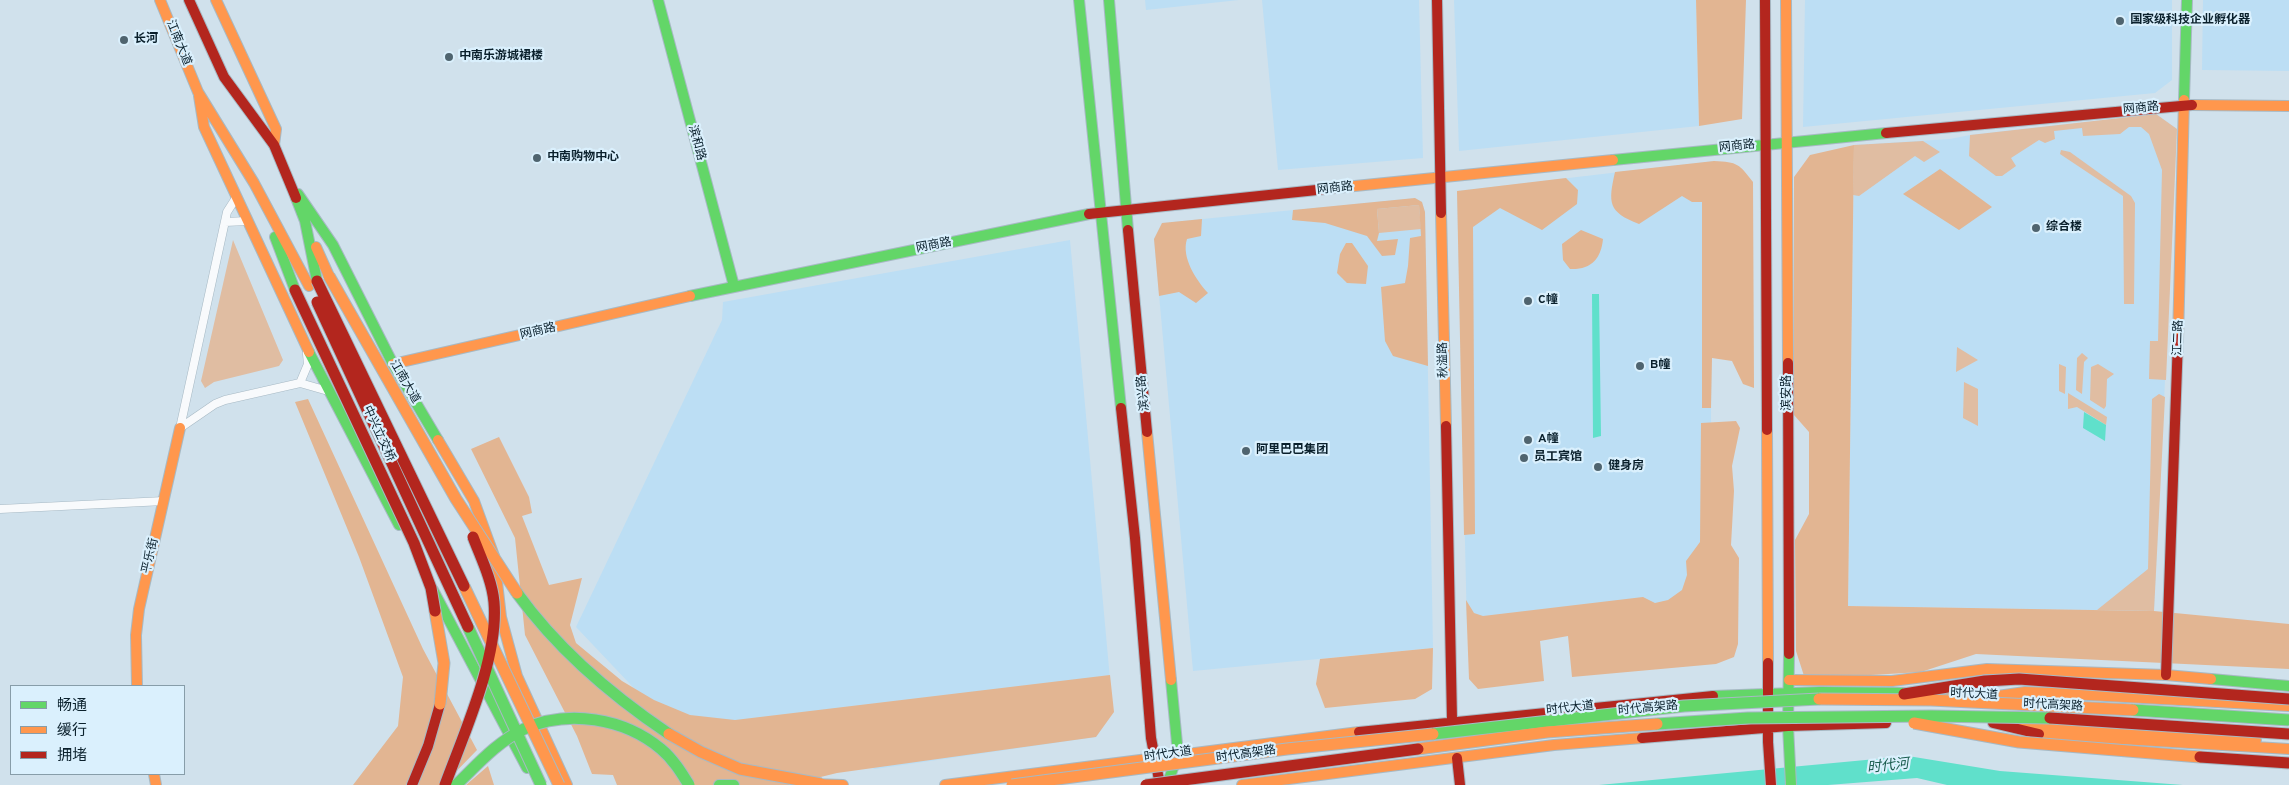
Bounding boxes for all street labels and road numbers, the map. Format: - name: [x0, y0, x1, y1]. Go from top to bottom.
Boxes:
- street label: 江南大道: [162, 18, 194, 68]
- street label: 网商路: [2122, 100, 2160, 118]
- street label: 滨和路: [684, 124, 708, 162]
- street label: 网商路: [1718, 138, 1756, 156]
- street label: 网商路: [1316, 180, 1354, 198]
- street label: 网商路: [915, 235, 953, 257]
- street label: 江二路: [2171, 320, 2187, 356]
- street label: 网商路: [519, 321, 557, 343]
- street label: 秋溢路: [1436, 342, 1452, 378]
- street label: 江南大道: [386, 358, 422, 406]
- street label: 滨兴路: [1135, 374, 1153, 412]
- street label: 滨安路: [1781, 375, 1795, 411]
- street label: 中兴立交桥: [359, 404, 397, 464]
- street label: 平乐街: [140, 537, 162, 575]
- street label: 时代大道: [1950, 687, 1998, 703]
- street label: 时代高架路: [2023, 697, 2083, 715]
- street label: 时代大道: [1545, 699, 1595, 719]
- street label: 时代高架路: [1617, 699, 1679, 719]
- street label: 时代高架路: [1215, 744, 1277, 766]
- street label: 时代大道: [1143, 745, 1193, 765]

